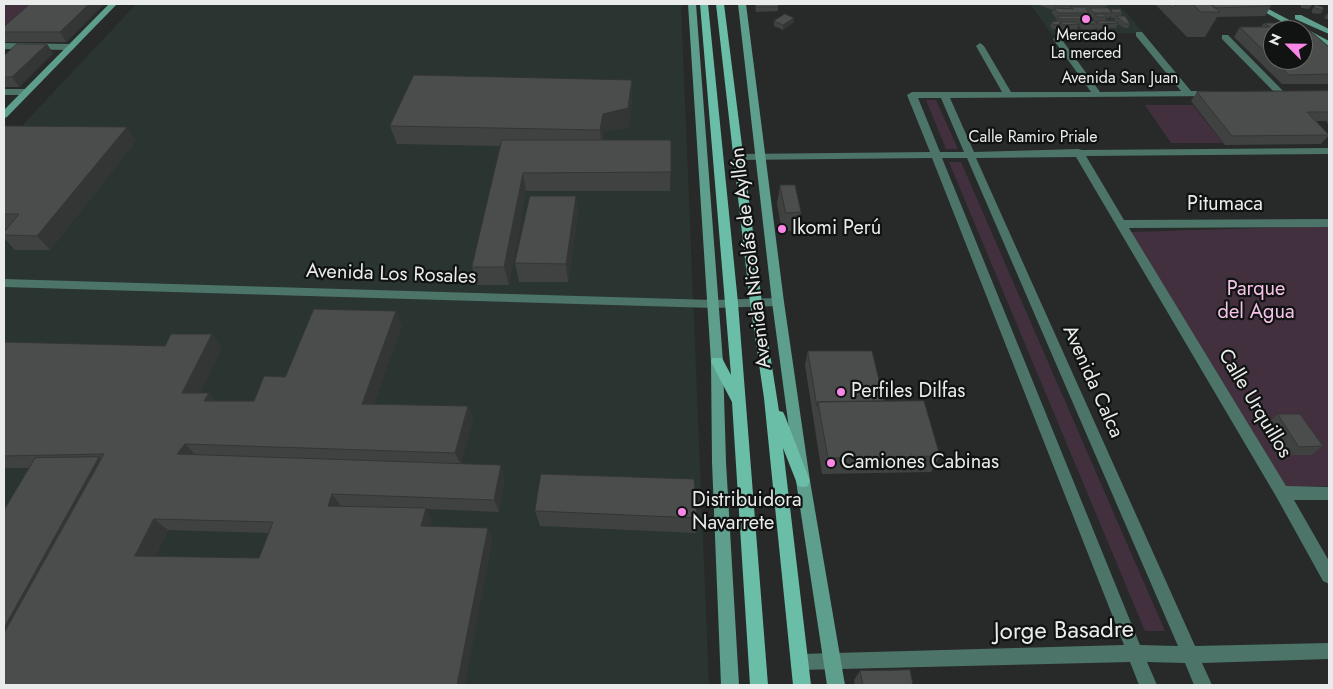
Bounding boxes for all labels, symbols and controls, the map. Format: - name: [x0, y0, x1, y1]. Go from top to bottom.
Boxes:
- marker: Mercado La merced: [1080, 13, 1092, 25]
- north arrow: [1263, 20, 1313, 70]
- place label: Mercado La merced: [1051, 26, 1121, 64]
- text: N: [1264, 31, 1286, 49]
- street label: Avenida San Juan: [1062, 69, 1178, 89]
- street label: Calle Ramiro Priale: [969, 128, 1097, 148]
- street label: Avenida Nicolás de Ayllón: [727, 146, 777, 370]
- street label: Pitumaca: [1187, 193, 1263, 217]
- place label: Ikomi Perú: [792, 217, 881, 241]
- marker: Ikomi Perú: [776, 223, 788, 235]
- street label: Avenida Los Rosales: [305, 260, 477, 290]
- park label: Parque del Agua: [1217, 278, 1295, 325]
- street label: Avenida Calca: [1056, 322, 1128, 442]
- street label: Calle Urquillos: [1212, 345, 1296, 463]
- place label: Perfiles Dilfas: [851, 380, 965, 404]
- marker: Perfiles Dilfas: [835, 386, 847, 398]
- place label: Camiones Cabinas: [841, 451, 999, 475]
- marker: Camiones Cabinas: [825, 457, 837, 469]
- place label: Distribuidora Navarrete: [692, 489, 802, 536]
- marker: Distribuidora Navarrete: [676, 506, 688, 518]
- street label: Jorge Basadre: [994, 616, 1134, 648]

